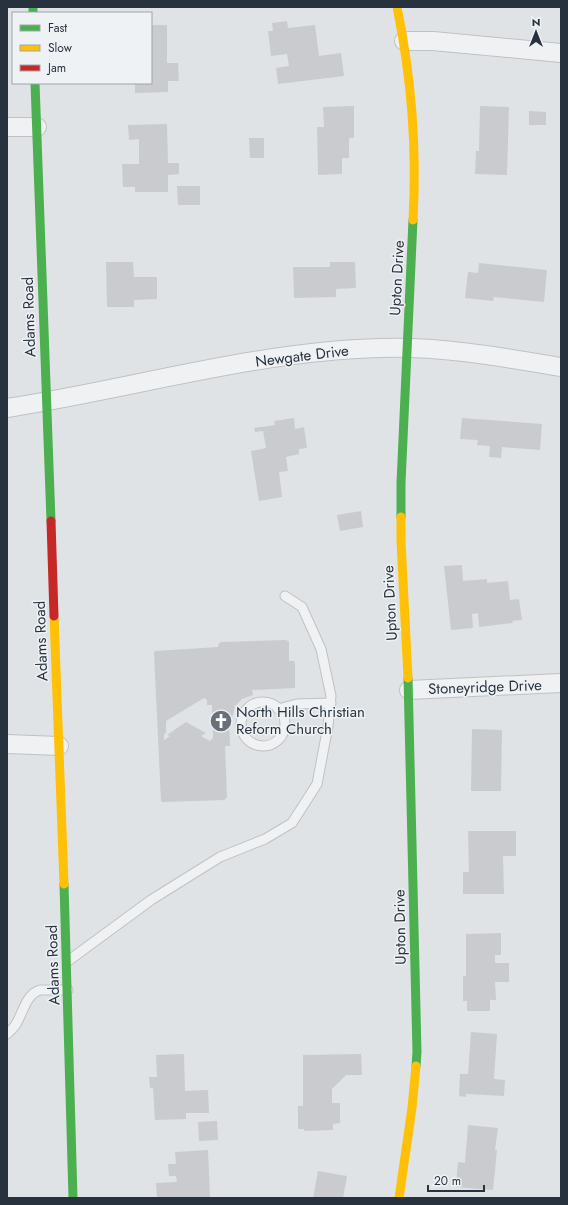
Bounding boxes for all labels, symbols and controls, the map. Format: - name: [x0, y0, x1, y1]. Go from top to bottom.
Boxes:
- legend: [12, 12, 152, 84]
- north arrow: [516, 12, 556, 52]
- text: N: [532, 14, 540, 30]
- text: Fast: [48, 19, 67, 37]
- text: Slow: [48, 39, 73, 57]
- text: Jam: [46, 59, 66, 77]
- street label: Upton Drive: [384, 239, 410, 316]
- street label: Adams Road: [17, 277, 41, 357]
- street label: Newgate Drive: [254, 339, 350, 373]
- street label: Upton Drive: [377, 564, 403, 641]
- street label: Adams Road: [29, 601, 53, 681]
- street label: Stoneyridge Drive: [428, 674, 542, 700]
- place label: North Hills Christian Reform Church: [236, 701, 365, 740]
- church icon: North Hills Christian Reform Church: [208, 708, 234, 734]
- street label: Upton Drive: [388, 889, 412, 965]
- street label: Adams Road: [41, 925, 65, 1005]
- scale bar: [428, 1167, 484, 1193]
- text: 20 m: [434, 1172, 461, 1190]

